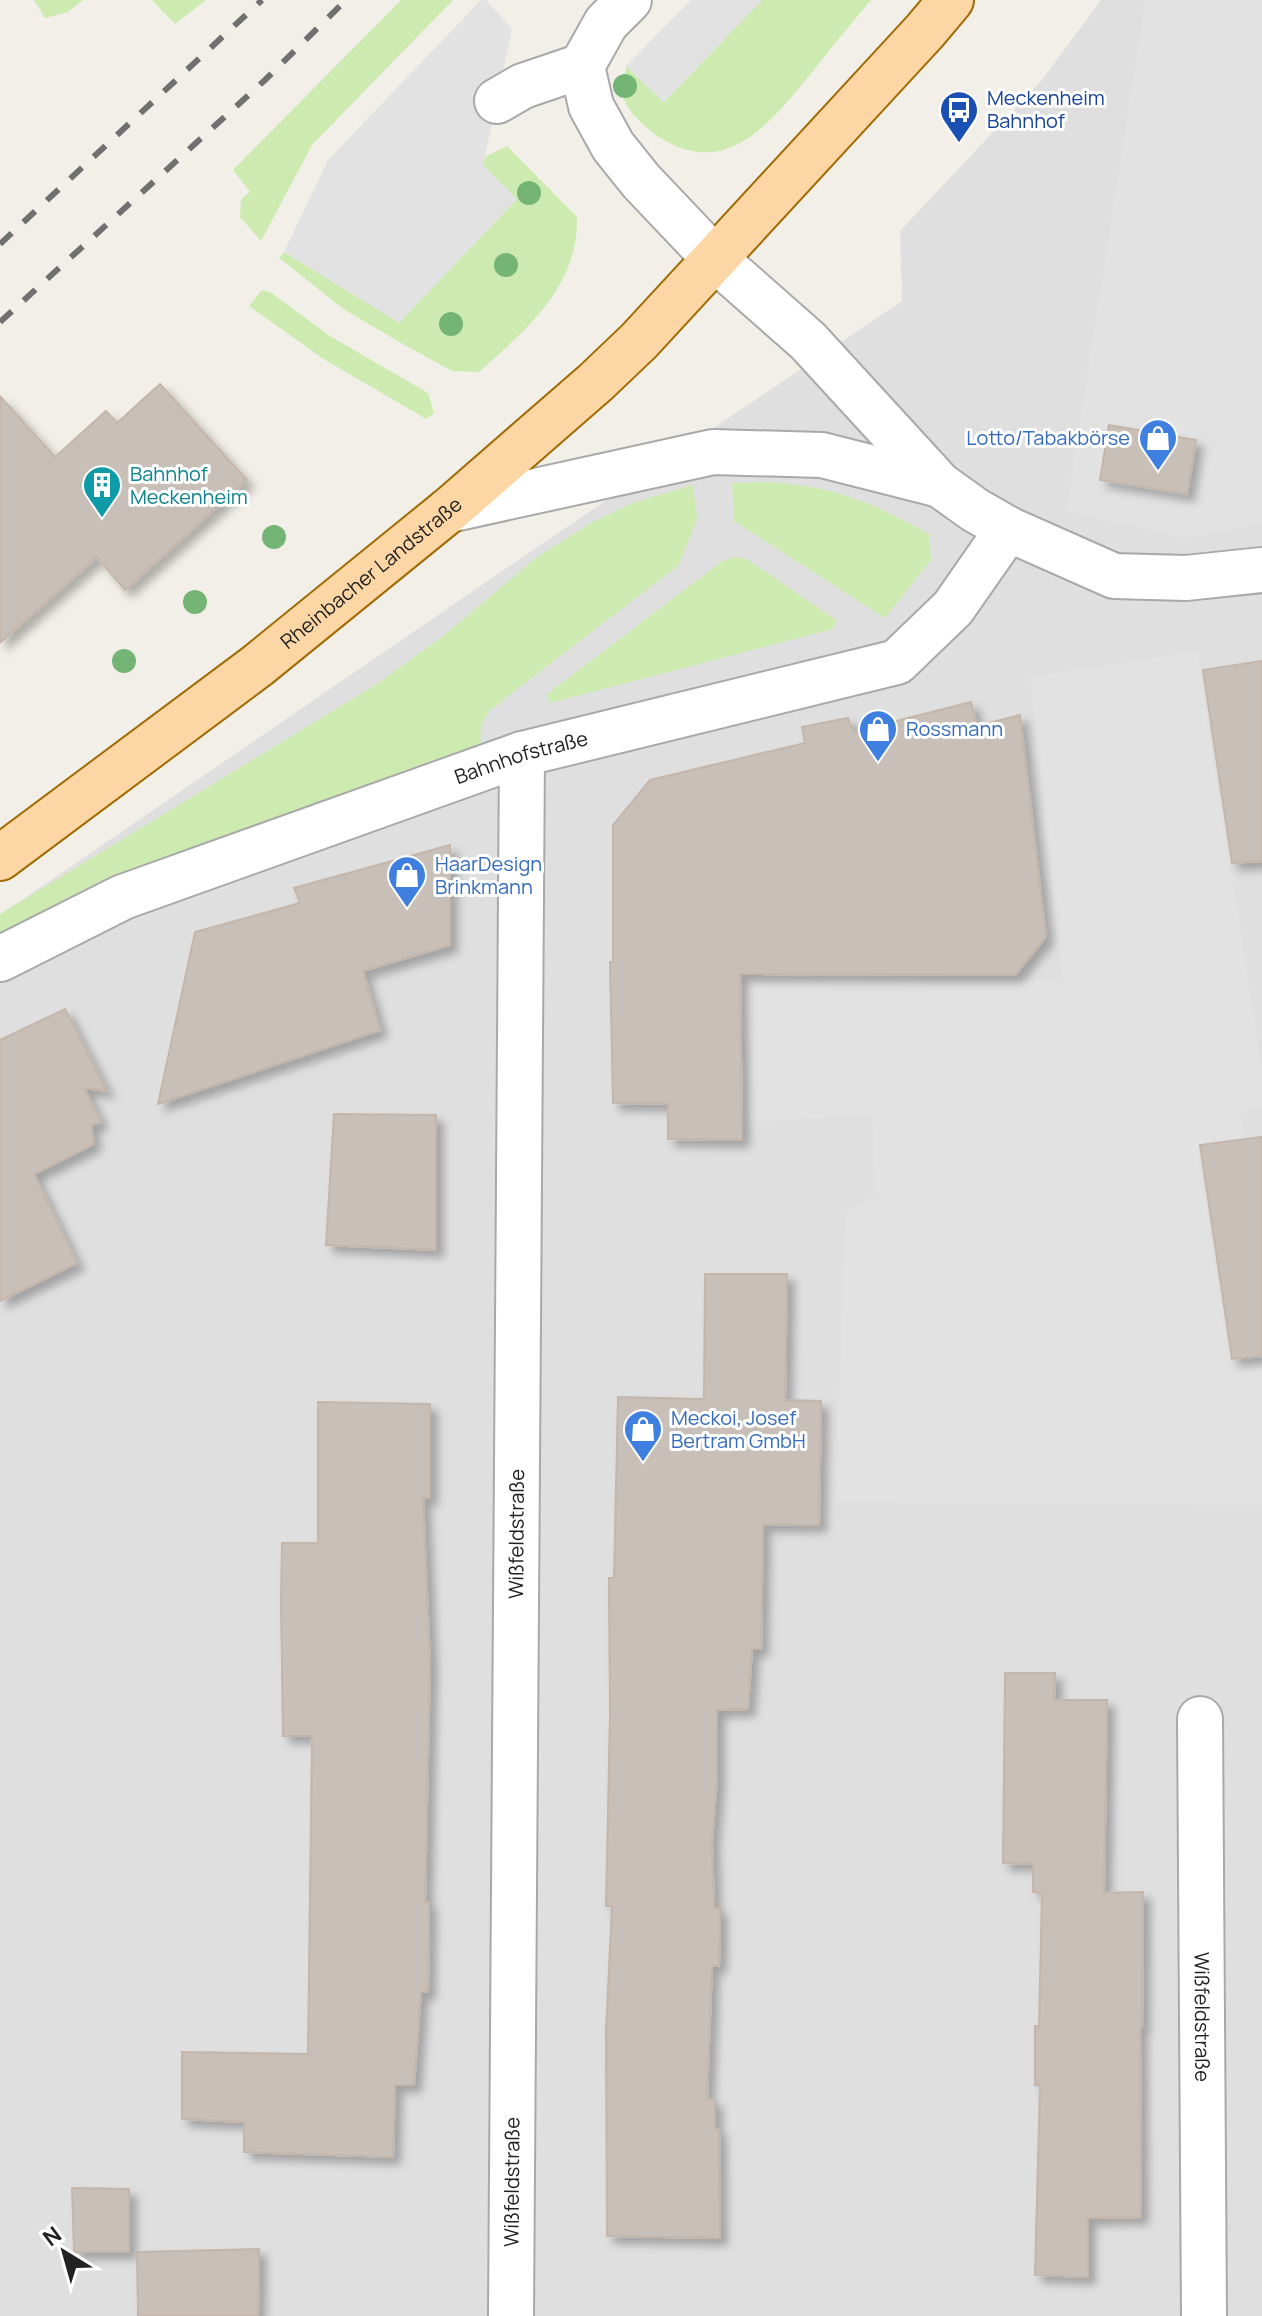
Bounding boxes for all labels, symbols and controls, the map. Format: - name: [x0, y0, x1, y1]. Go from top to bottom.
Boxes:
- place label: Meckenheim Bahnhof: [987, 84, 1105, 134]
- bus stop icon: Meckenheim Bahnhof: [938, 89, 980, 144]
- shop icon: Lotto/Tabakbörse: [1137, 417, 1179, 472]
- place label: Lotto/Tabakbörse: [966, 424, 1130, 451]
- place label: Bahnhof Meckenheim: [130, 460, 248, 510]
- building icon: Bahnhof Meckenheim: [81, 464, 123, 519]
- street label: Rheinbacher Landstraße: [274, 491, 468, 655]
- shop icon: Rossmann: [857, 708, 899, 763]
- place label: Rossmann: [906, 715, 1003, 742]
- street label: Bahnhofstraße: [451, 724, 591, 790]
- place label: HaarDesign Brinkmann: [435, 850, 542, 900]
- shop icon: HaarDesign Brinkmann: [386, 854, 428, 909]
- place label: Meckoi, Josef Bertram GmbH: [671, 1404, 806, 1454]
- shop icon: Meckoi, Josef Bertram GmbH: [622, 1408, 664, 1463]
- street label: Wißfeldstraße: [502, 1469, 530, 1599]
- street label: Wißfeldstraße: [1189, 1952, 1216, 2082]
- street label: Wißfeldstraße: [497, 2117, 525, 2247]
- north arrow: [24, 2212, 104, 2292]
- text: N: [37, 2219, 67, 2253]

